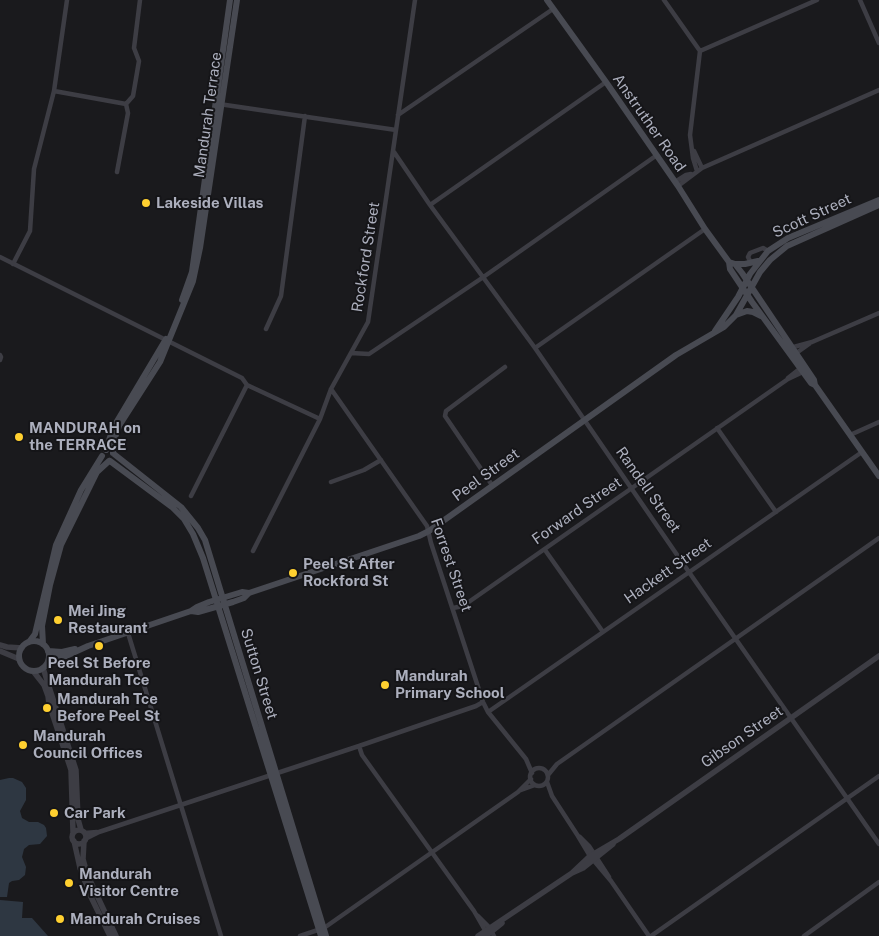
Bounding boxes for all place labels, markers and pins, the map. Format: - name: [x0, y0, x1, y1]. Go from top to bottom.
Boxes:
- place label: Lakeside Villas: [156, 194, 264, 212]
- marker: Lakeside Villas: [140, 197, 152, 209]
- place label: MANDURAH on the TERRACE: [29, 419, 141, 454]
- marker: MANDURAH on the TERRACE: [13, 431, 25, 443]
- place label: Peel St After Rockford St: [303, 555, 395, 590]
- marker: Peel St After Rockford St: [287, 567, 299, 579]
- place label: Mei Jing Restaurant: [68, 602, 148, 637]
- marker: Mei Jing Restaurant: [52, 614, 64, 626]
- marker: Peel St Before Mandurah Tce: [93, 640, 105, 652]
- place label: Peel St Before Mandurah Tce: [47, 654, 151, 689]
- place label: Mandurah Primary School: [395, 667, 505, 702]
- marker: Mandurah Primary School: [379, 679, 391, 691]
- place label: Mandurah Tce Before Peel St: [57, 690, 160, 725]
- marker: Mandurah Tce Before Peel St: [41, 702, 53, 714]
- place label: Mandurah Council Offices: [33, 727, 143, 762]
- marker: Mandurah Council Offices: [17, 739, 29, 751]
- place label: Car Park: [64, 804, 126, 822]
- marker: Car Park: [48, 807, 60, 819]
- place label: Mandurah Visitor Centre: [79, 865, 179, 900]
- marker: Mandurah Visitor Centre: [63, 877, 75, 889]
- place label: Mandurah Cruises: [70, 910, 200, 928]
- marker: Mandurah Cruises: [54, 913, 66, 925]

